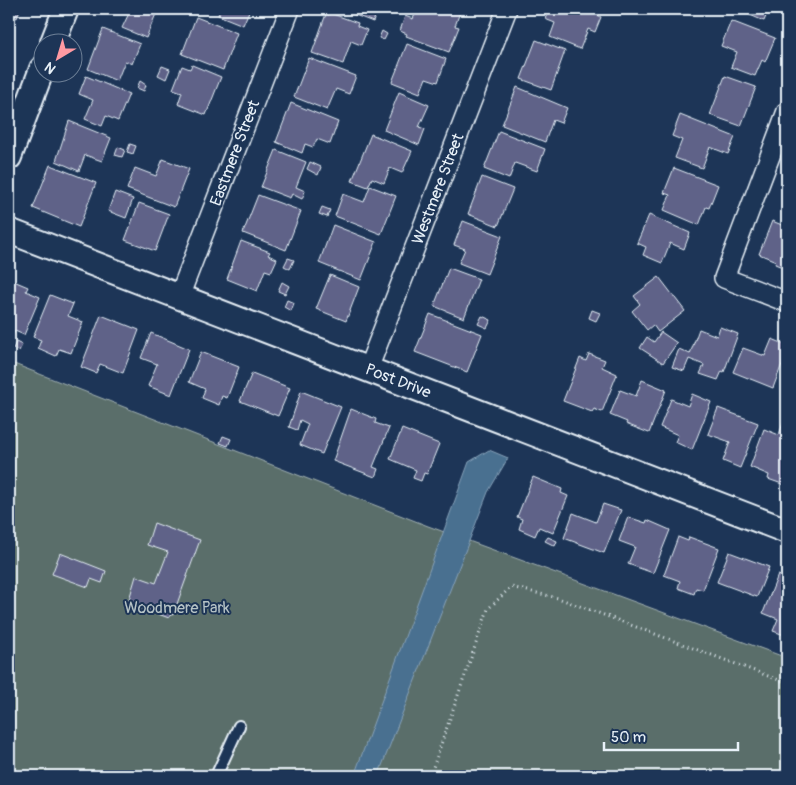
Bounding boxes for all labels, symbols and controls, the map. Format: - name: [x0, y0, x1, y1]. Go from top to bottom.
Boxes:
- north arrow: [32, 32, 82, 82]
- text: N: [41, 58, 59, 77]
- street label: Eastmere Street: [206, 97, 265, 209]
- street label: Westmere Street: [408, 130, 469, 247]
- street label: Post Drive: [362, 359, 434, 403]
- park label: Woodmere Park: [124, 598, 230, 618]
- scale bar: [604, 720, 737, 752]
- text: 50 m: [611, 728, 646, 747]

